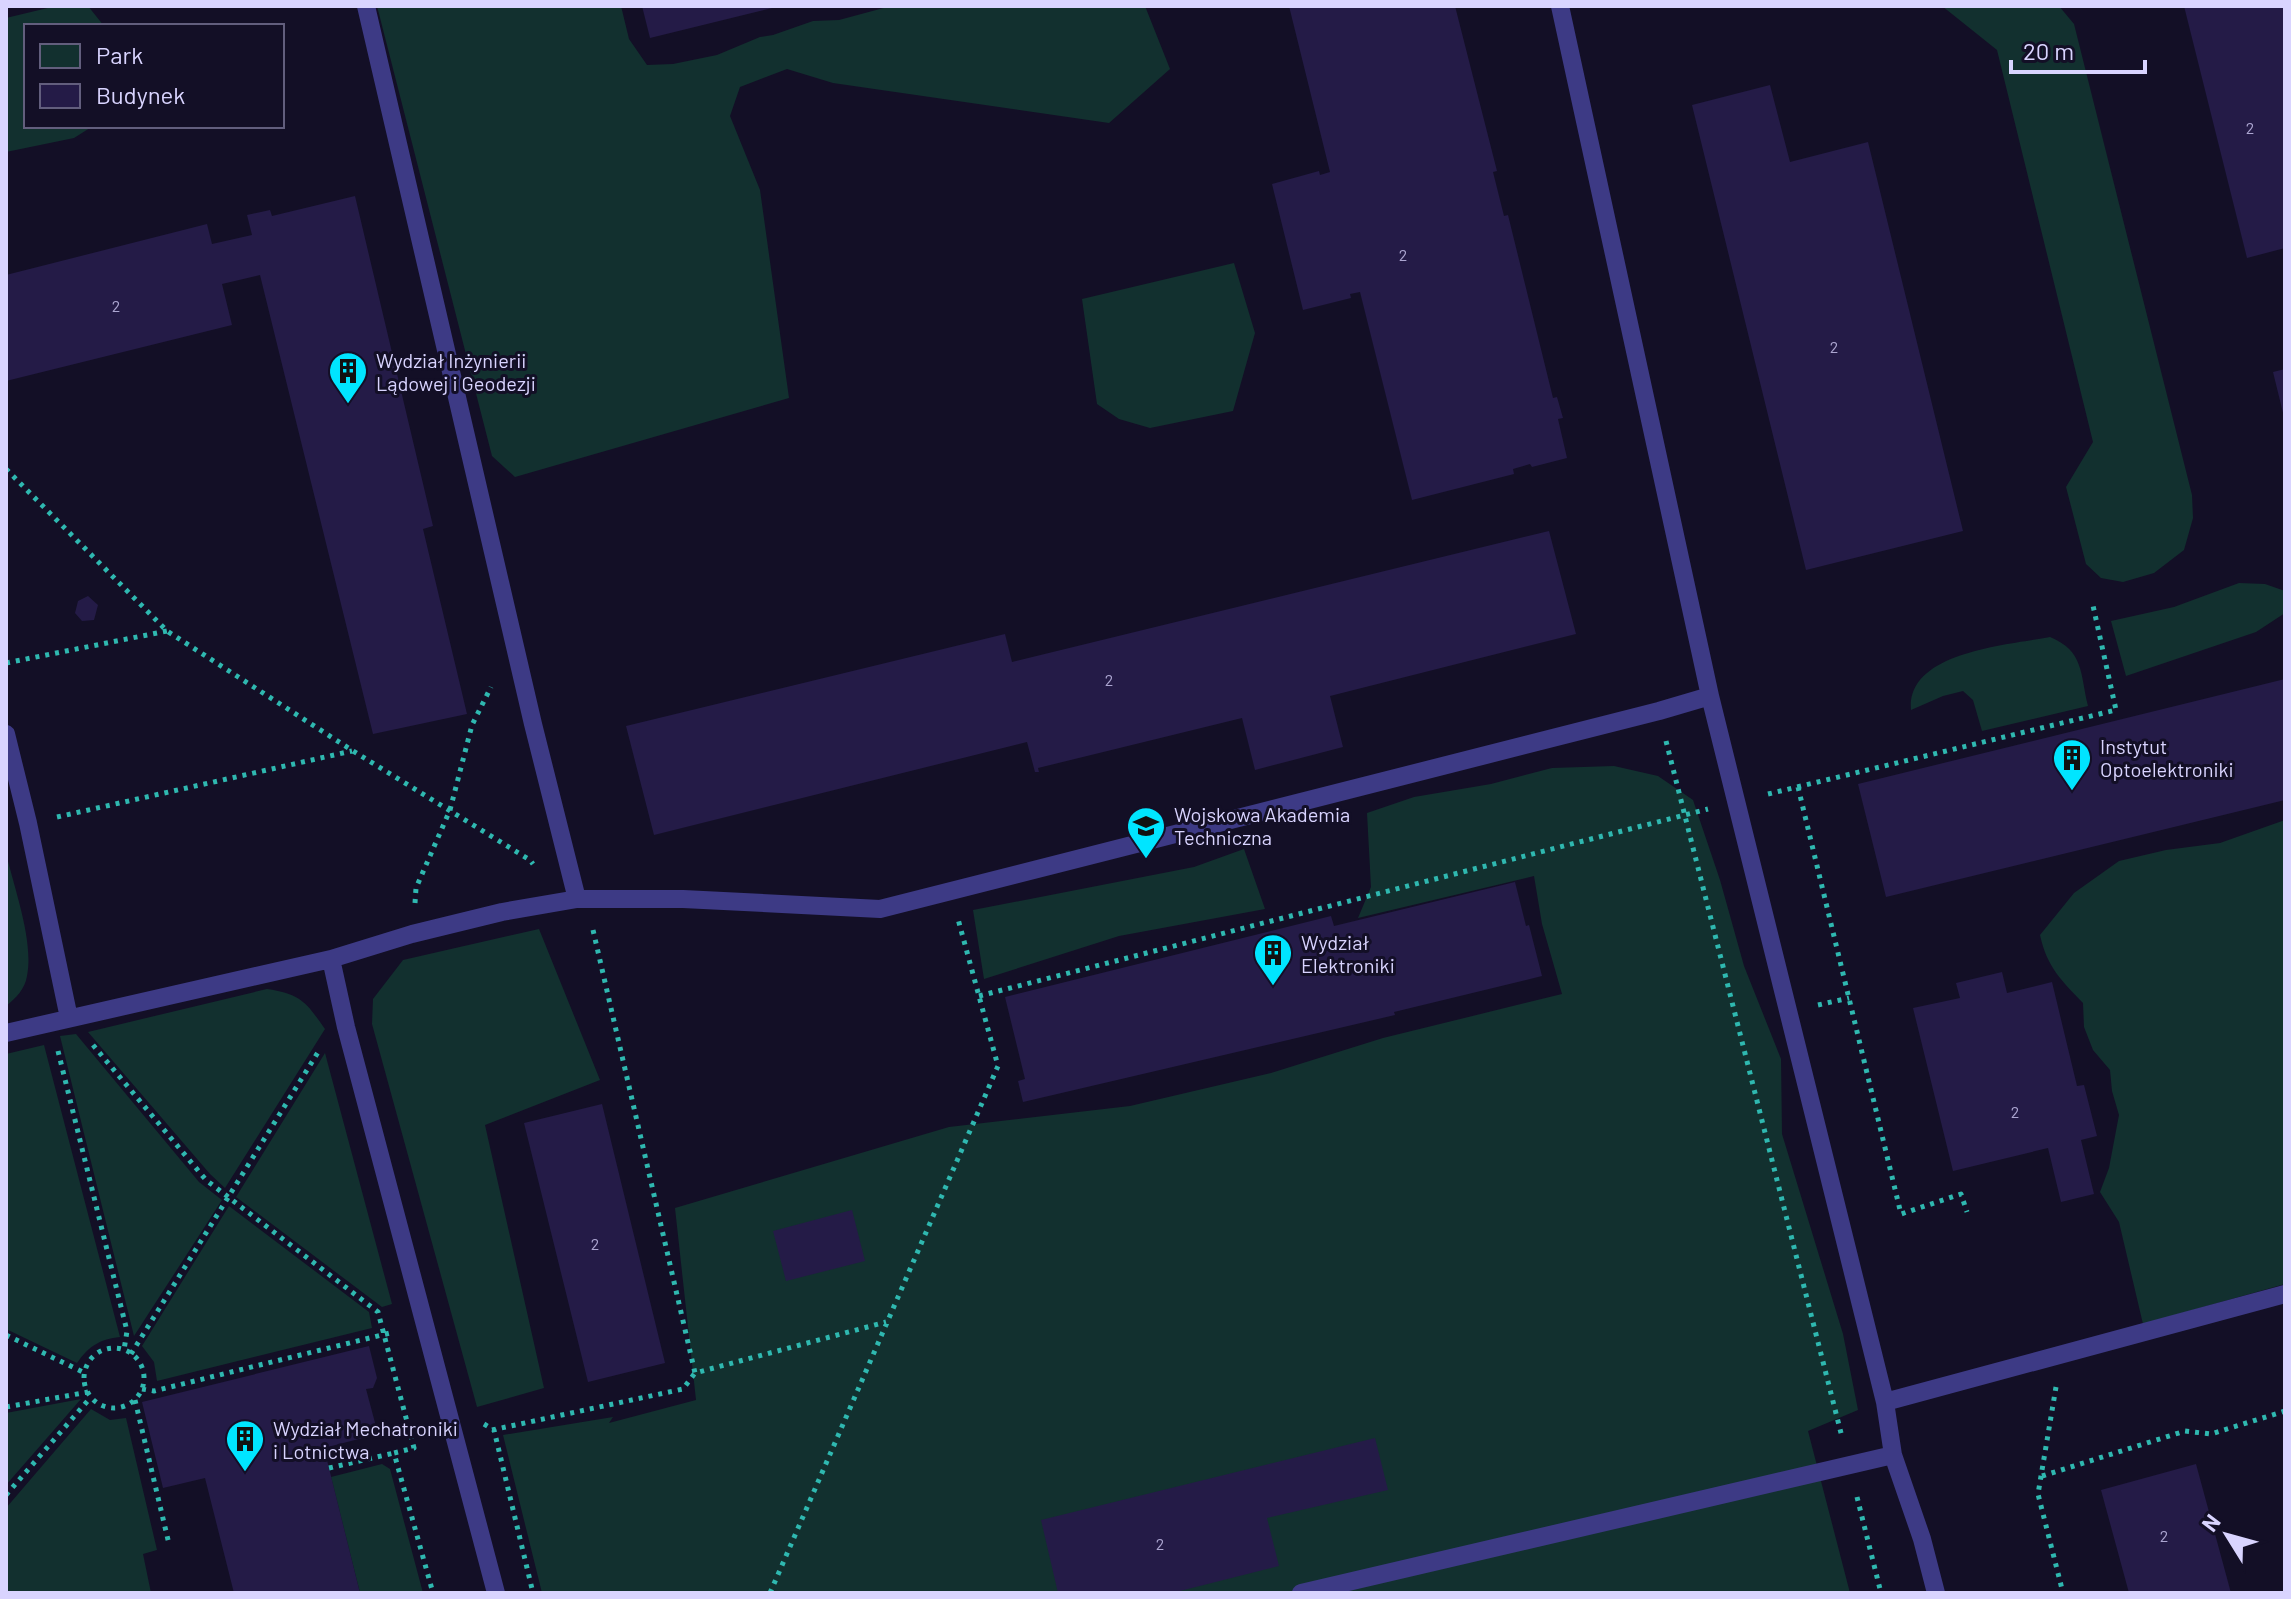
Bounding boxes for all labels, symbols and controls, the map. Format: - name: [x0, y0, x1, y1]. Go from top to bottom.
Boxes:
- legend: [24, 24, 284, 128]
- scale bar: [2011, 24, 2145, 74]
- text: 20 m: [2023, 36, 2074, 65]
- text: Park: [96, 40, 143, 69]
- text: Budynek: [96, 80, 185, 109]
- house number: 2: [2246, 118, 2254, 137]
- house number: 2: [1399, 245, 1407, 264]
- house number: 2: [112, 296, 120, 315]
- house number: 2: [1830, 337, 1838, 356]
- place label: Wydział Inżynierii Lądowej i Geodezji: [376, 348, 536, 395]
- building icon: Wydział Inżynierii Lądowej i Geodezji: [327, 350, 369, 405]
- house number: 2: [1105, 670, 1113, 689]
- place label: Instytut Optoelektroniki: [2100, 734, 2234, 781]
- building icon: Instytut Optoelektroniki: [2051, 737, 2093, 792]
- place label: Wojskowa Akademia Techniczna: [1174, 802, 1350, 849]
- school or university icon: Wojskowa Akademia Techniczna: [1125, 805, 1167, 860]
- place label: Wydział Elektroniki: [1301, 930, 1395, 977]
- building icon: Wydział Elektroniki: [1252, 932, 1294, 987]
- house number: 2: [2011, 1102, 2019, 1121]
- house number: 2: [591, 1234, 599, 1253]
- place label: Wydział Mechatroniki i Lotnictwa: [273, 1416, 458, 1463]
- building icon: Wydział Mechatroniki i Lotnictwa: [224, 1418, 266, 1473]
- north arrow: [2187, 1495, 2267, 1575]
- text: N: [2195, 1509, 2225, 1536]
- house number: 2: [2160, 1526, 2168, 1545]
- house number: 2: [1156, 1534, 1164, 1553]

